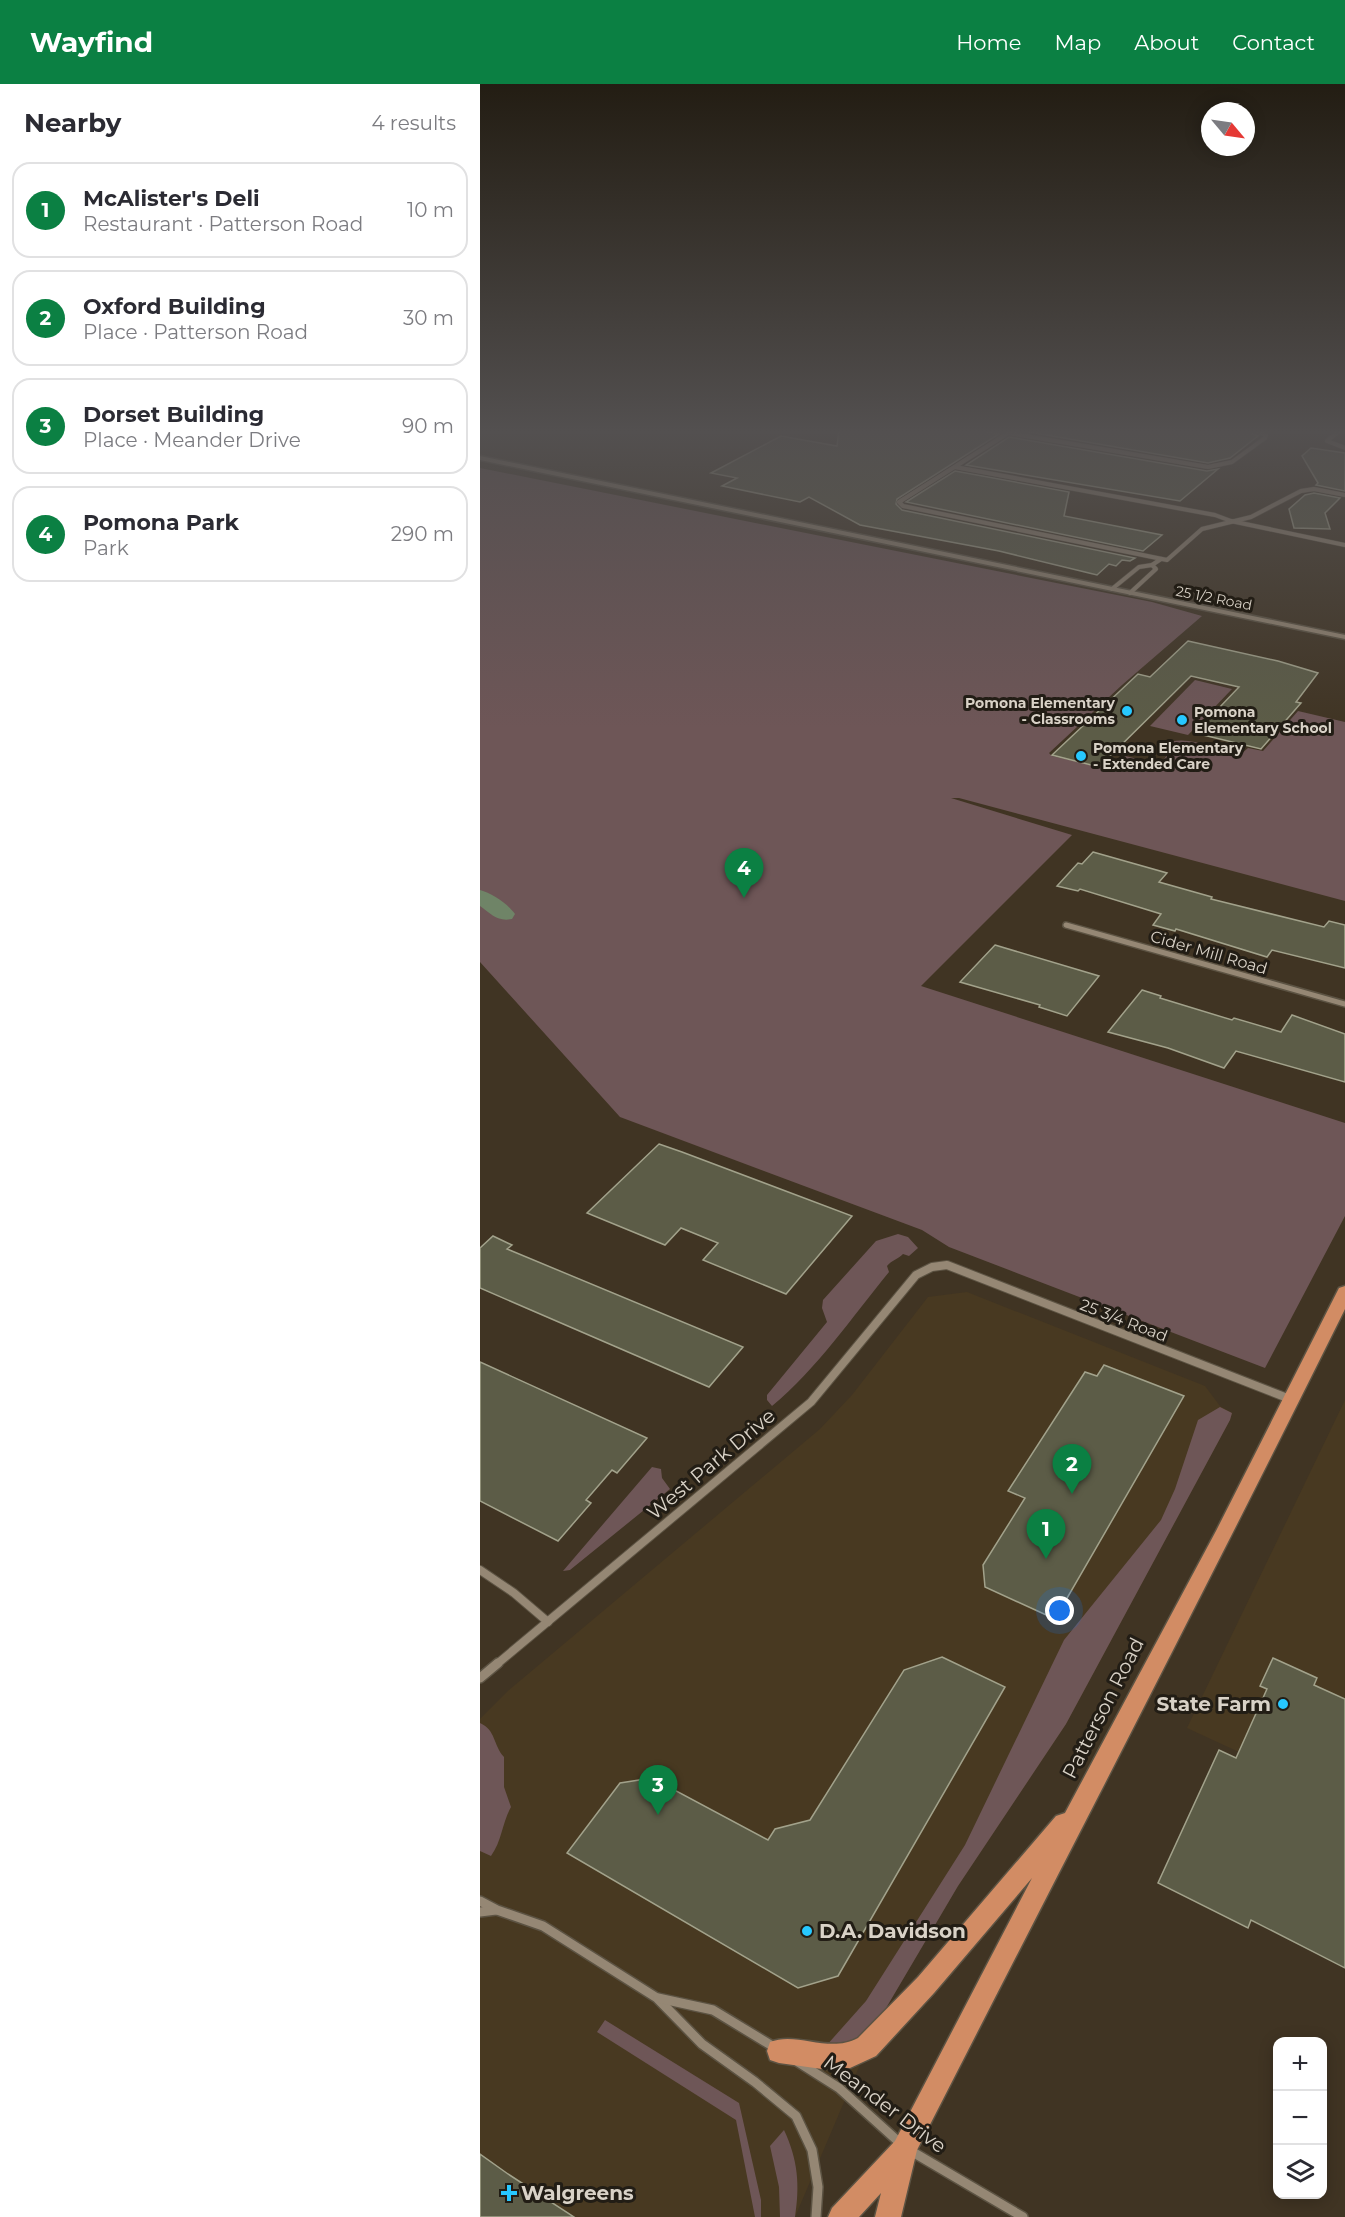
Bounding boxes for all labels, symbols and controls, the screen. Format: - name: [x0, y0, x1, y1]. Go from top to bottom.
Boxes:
- text: Wayfind: [30, 25, 153, 59]
- text: Home: [956, 30, 1021, 55]
- text: Map: [1054, 30, 1101, 55]
- text: About: [1134, 30, 1199, 55]
- text: Contact: [1232, 30, 1315, 55]
- north arrow: [1201, 102, 1255, 156]
- text: Nearby: [24, 107, 121, 139]
- text: 4 results: [371, 111, 456, 135]
- text: McAlister's Deli: [83, 185, 260, 212]
- text: 1: [42, 198, 49, 222]
- text: 10 m: [407, 198, 454, 222]
- text: Restaurant · Patterson Road: [83, 212, 363, 236]
- text: Oxford Building: [83, 293, 266, 320]
- text: 2: [40, 306, 51, 330]
- text: 30 m: [403, 306, 454, 330]
- text: Place · Patterson Road: [83, 320, 308, 344]
- text: Dorset Building: [83, 401, 264, 428]
- text: 3: [40, 414, 51, 438]
- text: 90 m: [402, 414, 454, 438]
- text: Place · Meander Drive: [83, 428, 301, 452]
- text: Pomona Park: [83, 509, 239, 536]
- text: 4: [39, 522, 52, 546]
- text: 290 m: [391, 522, 454, 546]
- text: Park: [83, 536, 129, 560]
- street label: 25 1/2 Road: [1174, 582, 1254, 614]
- place label: Pomona Elementary - Classrooms: [965, 694, 1116, 728]
- place label: Pomona Elementary School: [1194, 703, 1332, 737]
- marker: Pomona Elementary - Classrooms: [1120, 704, 1134, 718]
- marker: Pomona Elementary School: [1175, 713, 1189, 727]
- place label: Pomona Elementary - Extended Care: [1093, 739, 1244, 773]
- marker: Pomona Elementary - Extended Care: [1074, 749, 1088, 763]
- pin: 4: [724, 848, 764, 898]
- street label: Cider Mill Road: [1148, 927, 1270, 978]
- street label: 25 3/4 Road: [1077, 1295, 1170, 1346]
- street label: West Park Drive: [642, 1403, 780, 1525]
- pin: 2: [1052, 1444, 1092, 1494]
- pin: 1: [1026, 1510, 1066, 1559]
- your location: [1045, 1596, 1074, 1625]
- street label: Patterson Road: [1057, 1634, 1149, 1782]
- place label: State Farm: [1157, 1692, 1271, 1716]
- marker: State Farm: [1276, 1697, 1290, 1711]
- pin: 3: [638, 1766, 678, 1815]
- place label: D.A. Davidson: [819, 1919, 966, 1943]
- marker: D.A. Davidson: [800, 1924, 814, 1938]
- map controls: [1273, 2037, 1327, 2199]
- button: +: [1273, 2037, 1327, 2091]
- street label: Meander Drive: [819, 2050, 951, 2158]
- button: −: [1273, 2091, 1327, 2145]
- button: layers: [1273, 2145, 1327, 2199]
- place label: Walgreens: [521, 2181, 634, 2205]
- marker: Walgreens: [502, 2186, 516, 2200]

